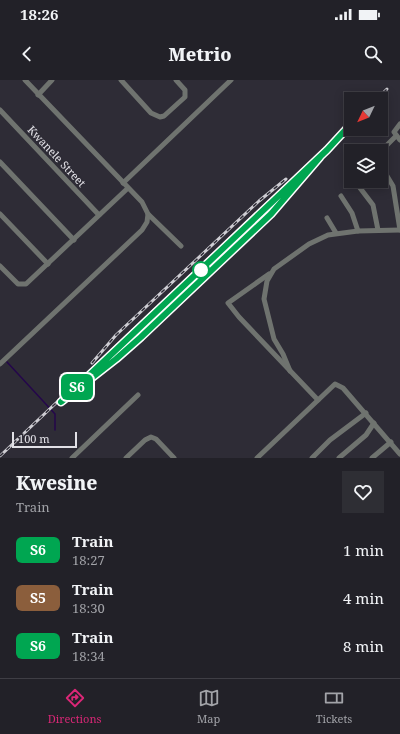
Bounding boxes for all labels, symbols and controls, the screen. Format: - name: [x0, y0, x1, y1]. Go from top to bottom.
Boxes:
- text: 18:26: [20, 4, 58, 24]
- text: Metrio: [168, 42, 232, 66]
- icon: back: [16, 43, 38, 65]
- icon: search: [362, 43, 384, 65]
- north arrow: [344, 92, 388, 136]
- map controls: [344, 92, 388, 188]
- street label: Kwanele Street: [25, 122, 89, 190]
- button: layers: [344, 144, 388, 188]
- unlabelled marker: [192, 261, 210, 279]
- line badge: S6: [59, 374, 95, 400]
- text: S6: [69, 377, 85, 396]
- scale bar: [12, 430, 77, 449]
- text: 100 m: [18, 431, 50, 446]
- text: Kwesine: [16, 470, 98, 496]
- button: heart: [342, 471, 384, 513]
- text: Train: [16, 498, 50, 516]
- text: Train: [72, 531, 114, 551]
- text: S6: [30, 540, 46, 559]
- text: 1 min: [343, 540, 384, 560]
- text: 18:27: [72, 551, 105, 569]
- text: Train: [72, 579, 114, 599]
- text: S5: [30, 588, 46, 607]
- text: 4 min: [343, 588, 384, 608]
- text: 18:30: [72, 599, 105, 617]
- text: Train: [72, 627, 114, 647]
- text: S6: [30, 636, 46, 655]
- text: 8 min: [343, 636, 384, 656]
- text: 18:34: [72, 647, 105, 665]
- tab: Directions: [48, 687, 102, 726]
- tab: Map: [197, 687, 220, 726]
- tab: Tickets: [316, 687, 352, 726]

